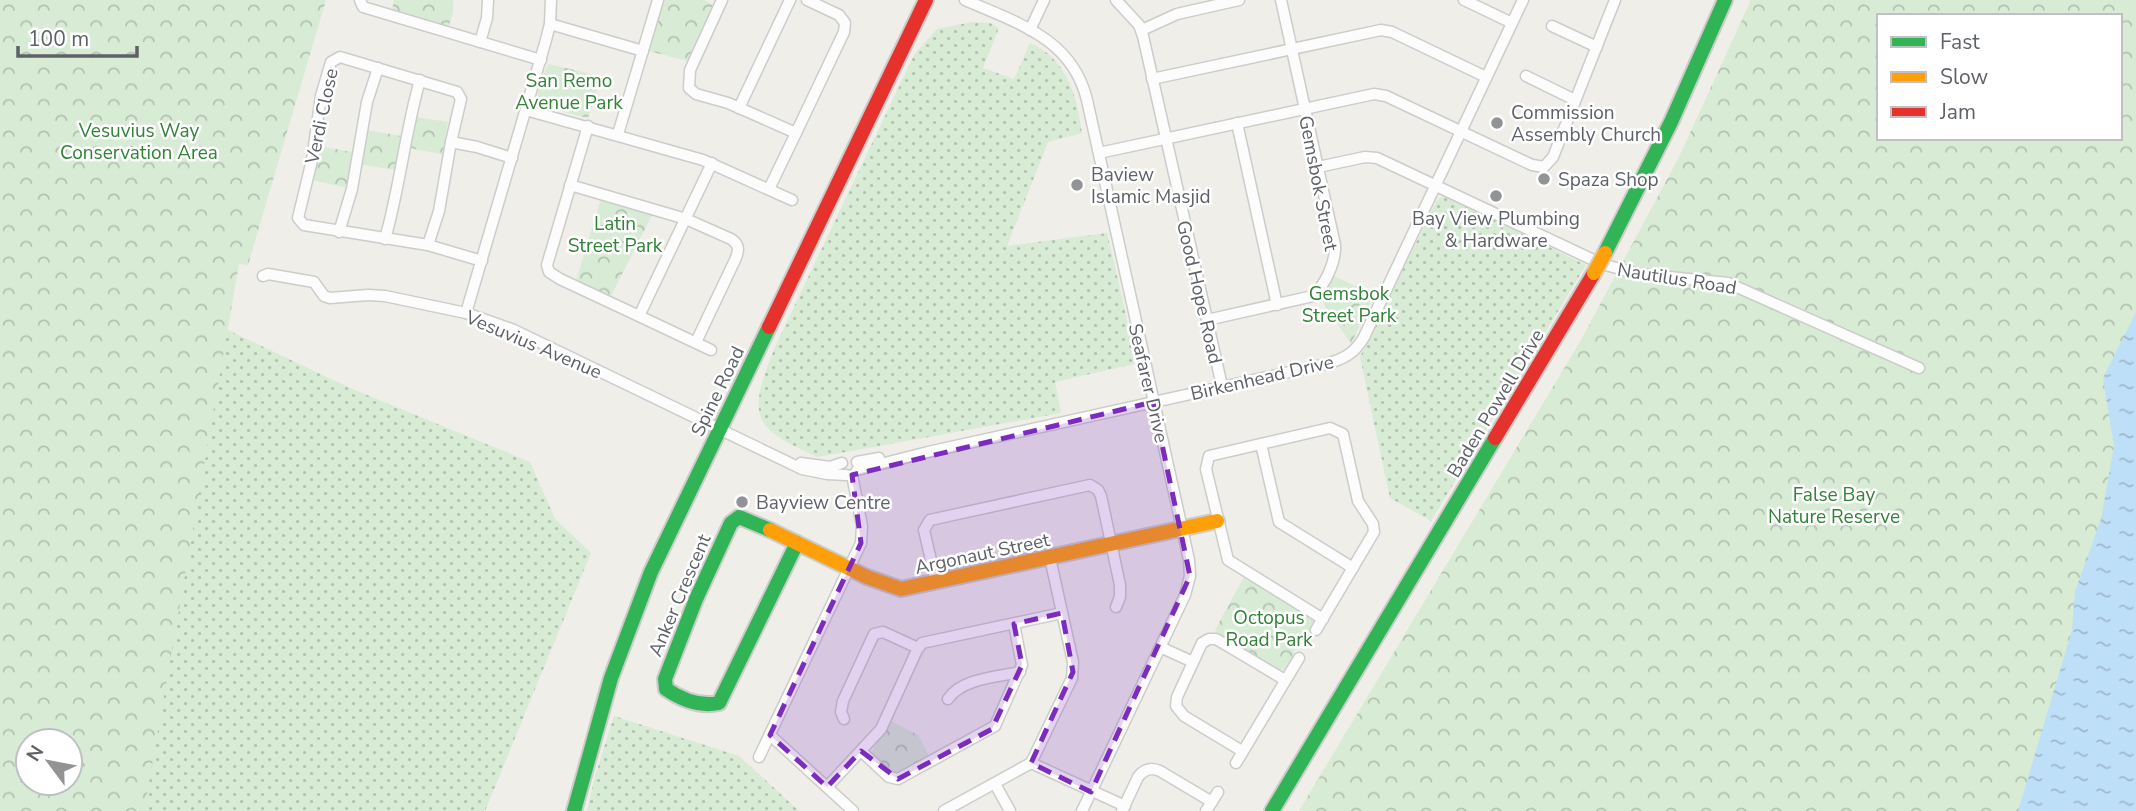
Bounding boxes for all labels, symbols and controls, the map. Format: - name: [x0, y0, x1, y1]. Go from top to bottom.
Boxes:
- scale bar: [18, 14, 136, 58]
- legend: [1877, 14, 2122, 140]
- text: 100 m: [28, 25, 89, 53]
- text: Fast: [1940, 28, 1980, 56]
- text: Slow: [1940, 63, 1989, 91]
- street label: Verdi Close: [299, 66, 345, 167]
- park label: San Remo Avenue Park: [515, 68, 623, 116]
- text: Jam: [1939, 98, 1976, 126]
- place label: Commission Assembly Church: [1511, 100, 1661, 148]
- street label: Gemsbok Street: [1292, 113, 1344, 253]
- marker: Commission Assembly Church: [1489, 115, 1505, 131]
- park label: Vesuvius Way Conservation Area: [60, 118, 218, 166]
- place label: Baview Islamic Masjid: [1091, 162, 1210, 210]
- place label: Spaza Shop: [1558, 167, 1659, 193]
- marker: Spaza Shop: [1536, 171, 1552, 187]
- marker: Baview Islamic Masjid: [1069, 177, 1085, 193]
- marker: Bay View Plumbing & Hardware: [1488, 188, 1504, 204]
- place label: Bay View Plumbing & Hardware: [1412, 206, 1580, 254]
- park label: Latin Street Park: [568, 211, 663, 259]
- street label: Good Hope Road: [1170, 218, 1228, 366]
- street label: Nautilus Road: [1615, 257, 1738, 301]
- park label: Gemsbok Street Park: [1302, 281, 1397, 329]
- street label: Vesuvius Avenue: [461, 304, 606, 385]
- street label: Seafarer Drive: [1122, 321, 1174, 445]
- street label: Baden Powell Drive: [1441, 324, 1551, 483]
- street label: Spine Road: [685, 342, 751, 441]
- street label: Birkenhead Drive: [1188, 349, 1336, 407]
- park label: False Bay Nature Reserve: [1768, 482, 1900, 530]
- place label: Bayview Centre: [756, 490, 890, 516]
- marker: Bayview Centre: [734, 494, 750, 510]
- street label: Argonaut Street: [912, 527, 1052, 581]
- street label: Anker Crescent: [642, 530, 718, 661]
- park label: Octopus Road Park: [1225, 605, 1313, 653]
- north arrow: [14, 727, 84, 797]
- text: N: [21, 741, 50, 766]

